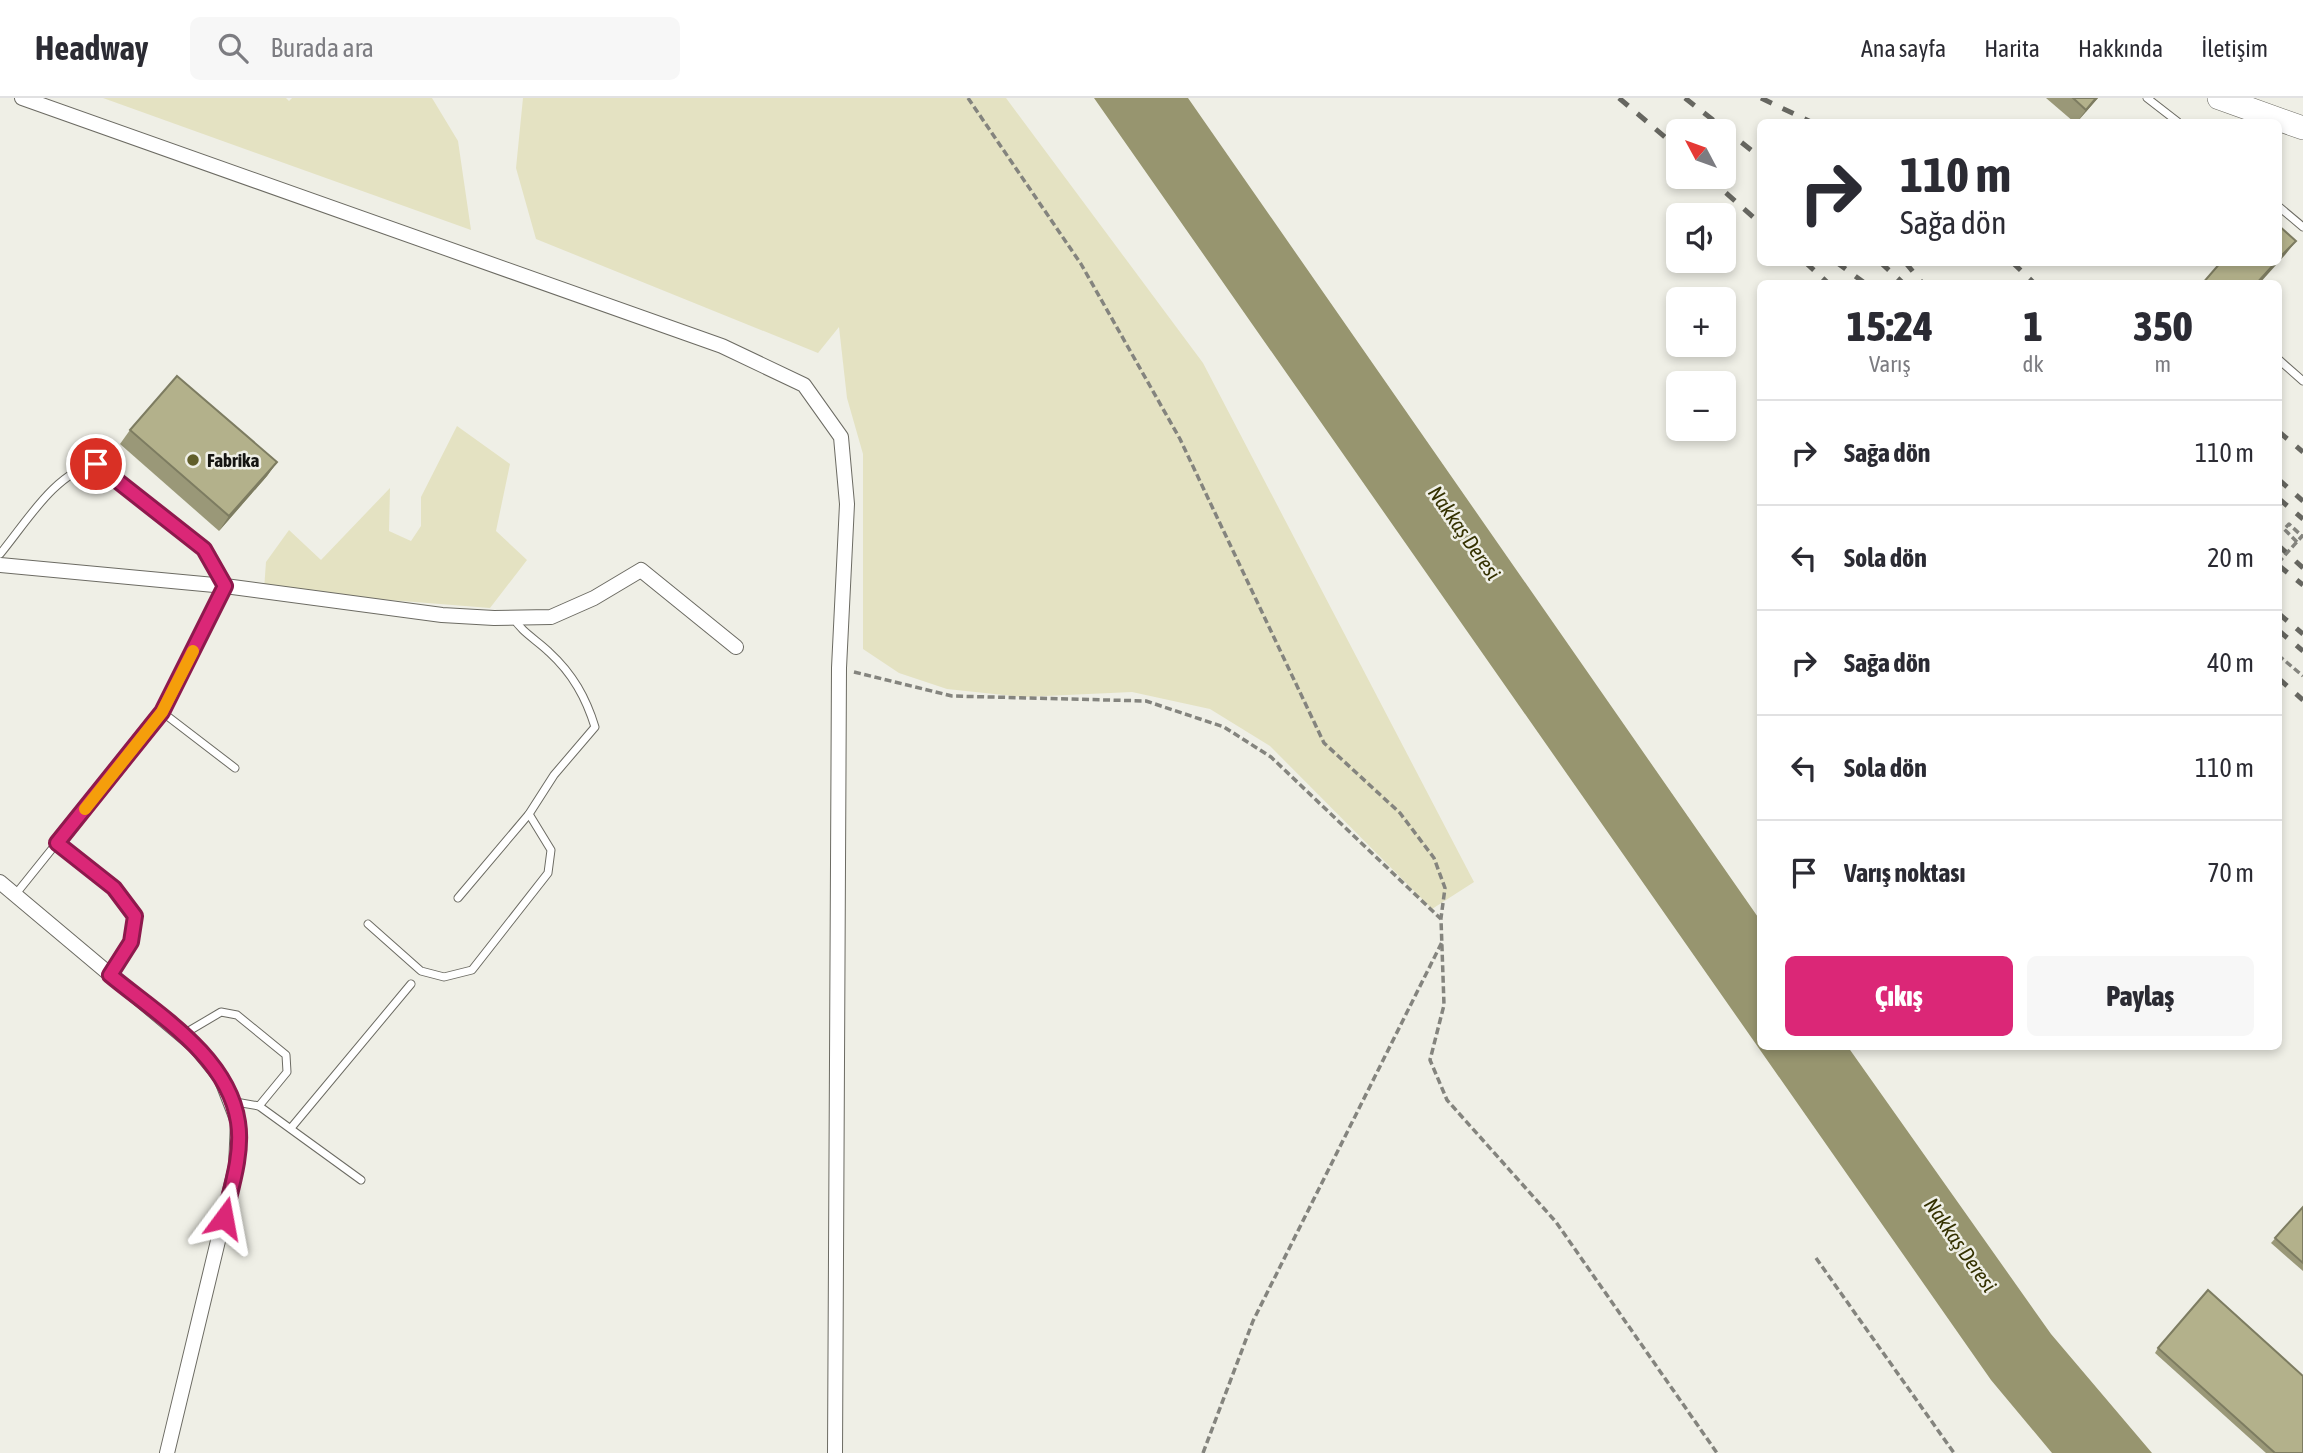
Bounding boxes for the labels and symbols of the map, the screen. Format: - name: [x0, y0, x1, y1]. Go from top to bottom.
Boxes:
- north arrow: [1666, 119, 1736, 189]
- pin: [66, 434, 126, 494]
- place label: Fabrika: [207, 449, 259, 471]
- marker: Fabrika: [185, 452, 201, 468]
- water label: Nakkaş Deresi: [1424, 481, 1506, 584]
- position arrow: [187, 1181, 261, 1255]
- water label: Nakkaş Deresi: [1920, 1193, 2002, 1296]

